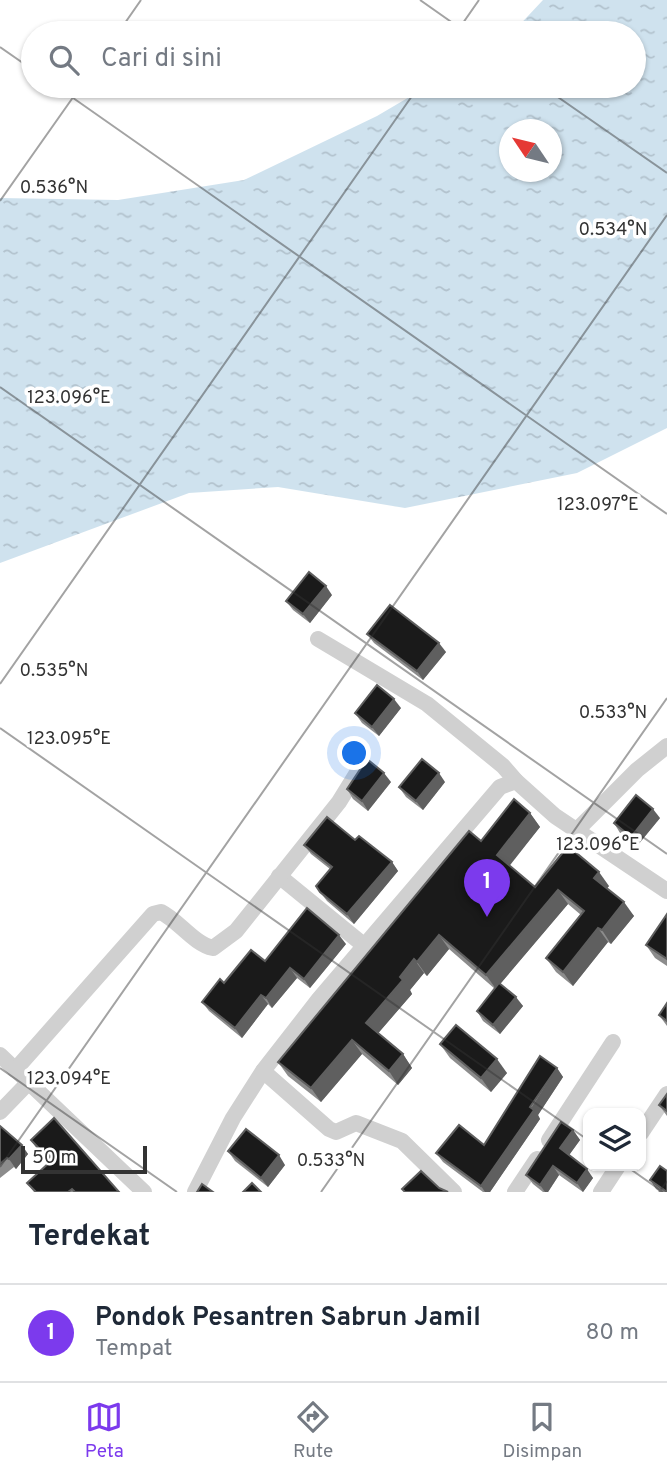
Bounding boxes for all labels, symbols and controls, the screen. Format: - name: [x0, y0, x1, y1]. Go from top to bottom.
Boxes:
- search box: [21, 21, 646, 98]
- icon: search: [45, 41, 83, 79]
- text: Cari di sini: [101, 43, 222, 76]
- north arrow: [499, 119, 562, 182]
- text: 0.536°N: [20, 177, 88, 200]
- text: 0.534°N: [579, 219, 647, 242]
- text: 123.096°E: [27, 387, 111, 410]
- text: 123.097°E: [557, 494, 639, 517]
- text: 0.535°N: [20, 660, 88, 683]
- text: 0.533°N: [579, 702, 647, 725]
- text: 123.095°E: [27, 728, 111, 751]
- your location: [337, 736, 371, 770]
- text: 123.096°E: [556, 834, 640, 857]
- pin: 1: [464, 859, 510, 917]
- text: 123.094°E: [27, 1068, 111, 1091]
- map controls: [583, 1108, 646, 1171]
- button: layers: [583, 1108, 646, 1171]
- scale bar: [21, 1143, 147, 1175]
- text: 50 m: [32, 1146, 77, 1170]
- text: 0.533°N: [297, 1150, 365, 1173]
- text: Terdekat: [28, 1219, 150, 1256]
- text: Pondok Pesantren Sabrun Jamil: [95, 1302, 481, 1335]
- text: 1: [46, 1319, 56, 1348]
- text: 80 m: [586, 1319, 639, 1348]
- text: Tempat: [95, 1335, 173, 1364]
- tab: Peta: [85, 1398, 124, 1464]
- tab: Rute: [293, 1398, 333, 1464]
- tab: Disimpan: [503, 1398, 582, 1464]

